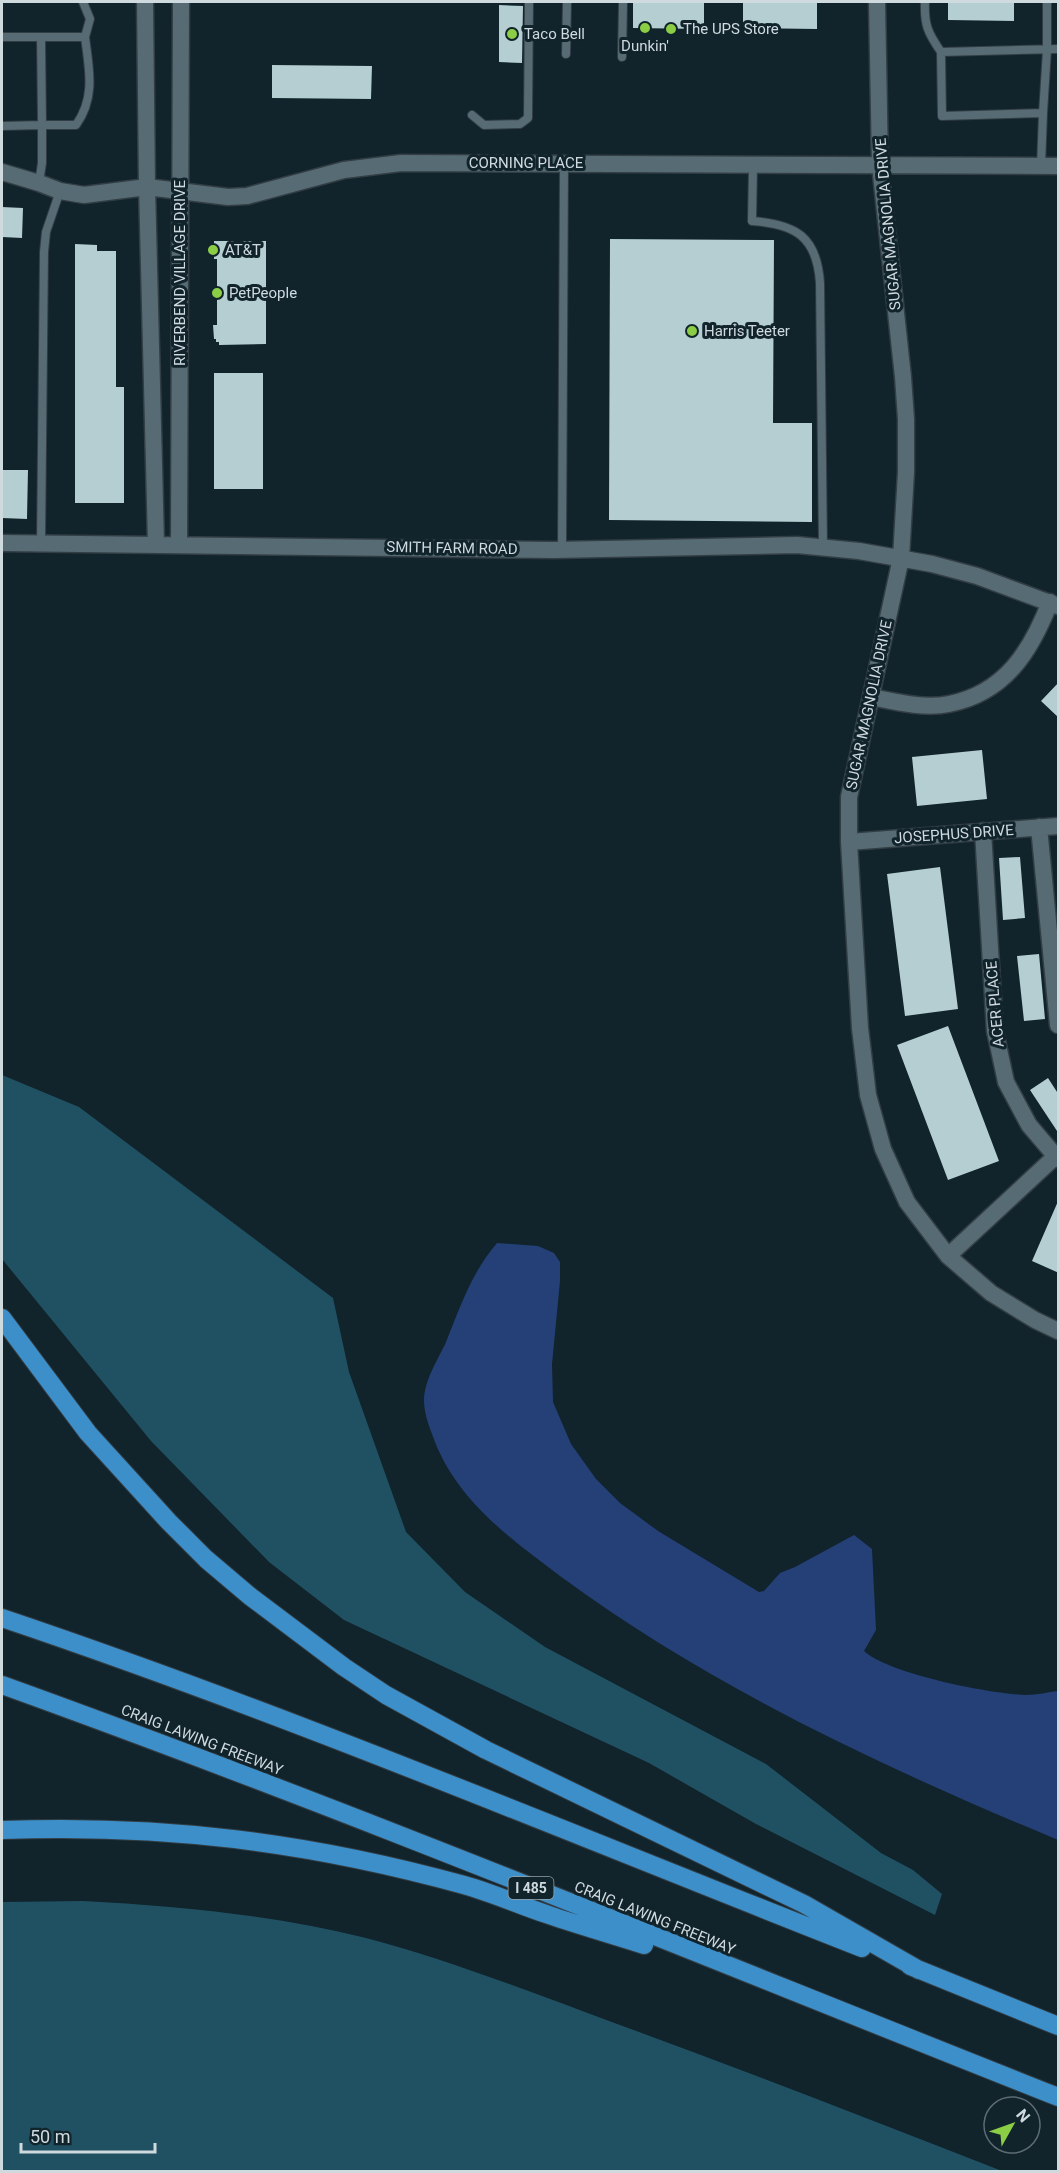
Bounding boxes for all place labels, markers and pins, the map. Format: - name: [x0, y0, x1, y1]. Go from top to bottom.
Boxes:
- place label: The UPS Store: [683, 20, 779, 38]
- marker: Dunkin': [638, 21, 652, 35]
- marker: The UPS Store: [664, 22, 678, 36]
- place label: Taco Bell: [524, 25, 585, 43]
- marker: Taco Bell: [505, 27, 519, 41]
- place label: Dunkin': [621, 37, 669, 55]
- place label: AT&T: [225, 241, 261, 259]
- marker: AT&T: [206, 243, 220, 257]
- place label: PetPeople: [229, 284, 297, 302]
- marker: PetPeople: [210, 286, 224, 300]
- place label: Harris Teeter: [704, 322, 790, 340]
- marker: Harris Teeter: [685, 324, 699, 338]

